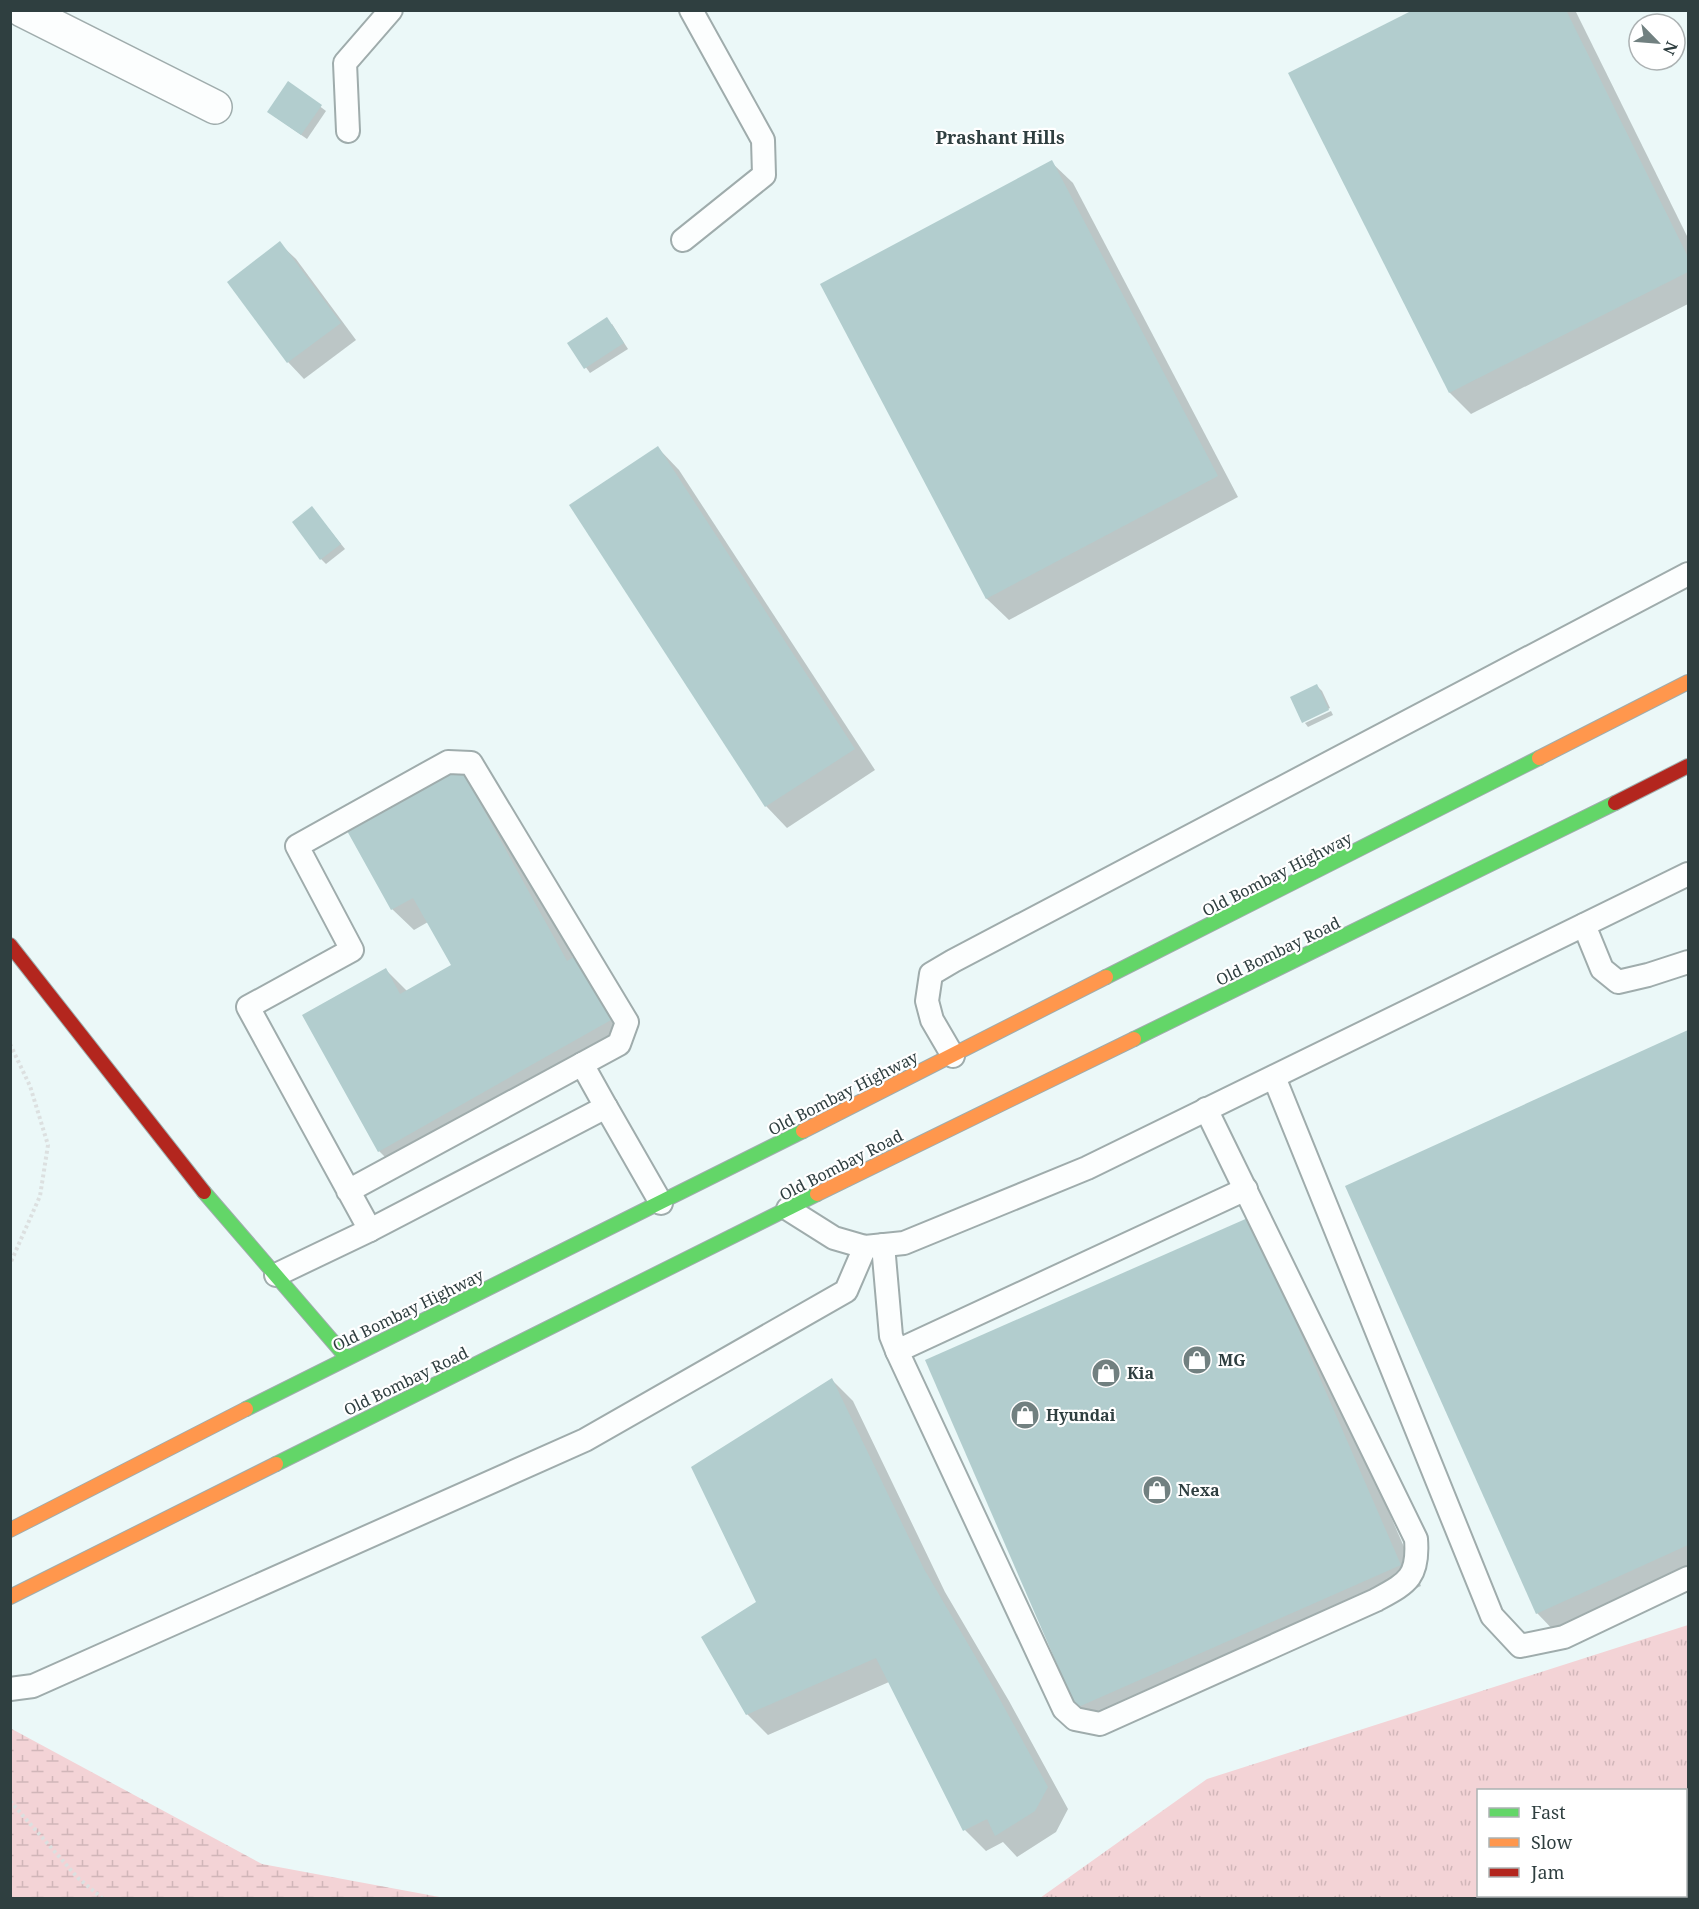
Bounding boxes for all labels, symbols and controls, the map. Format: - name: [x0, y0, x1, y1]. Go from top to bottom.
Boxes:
- north arrow: [1627, 12, 1687, 72]
- text: N: [1658, 38, 1683, 59]
- district label: Prashant Hills: [935, 125, 1065, 149]
- street label: Old Bombay Highway: [1198, 826, 1357, 921]
- street label: Old Bombay Road: [1212, 911, 1344, 991]
- street label: Old Bombay Highway: [764, 1045, 923, 1140]
- street label: Old Bombay Road: [775, 1124, 907, 1206]
- street label: Old Bombay Highway: [329, 1263, 488, 1356]
- street label: Old Bombay Road: [340, 1341, 472, 1421]
- shop icon: MG: [1181, 1344, 1213, 1376]
- place label: MG: [1218, 1349, 1246, 1371]
- shop icon: Kia: [1090, 1357, 1122, 1389]
- place label: Kia: [1127, 1362, 1154, 1384]
- shop icon: Hyundai: [1009, 1399, 1041, 1431]
- place label: Hyundai: [1046, 1404, 1116, 1426]
- shop icon: Nexa: [1141, 1474, 1173, 1506]
- place label: Nexa: [1178, 1479, 1220, 1501]
- legend: [1477, 1789, 1687, 1897]
- text: Fast: [1531, 1800, 1566, 1824]
- text: Slow: [1531, 1830, 1573, 1854]
- text: Jam: [1530, 1860, 1565, 1884]

